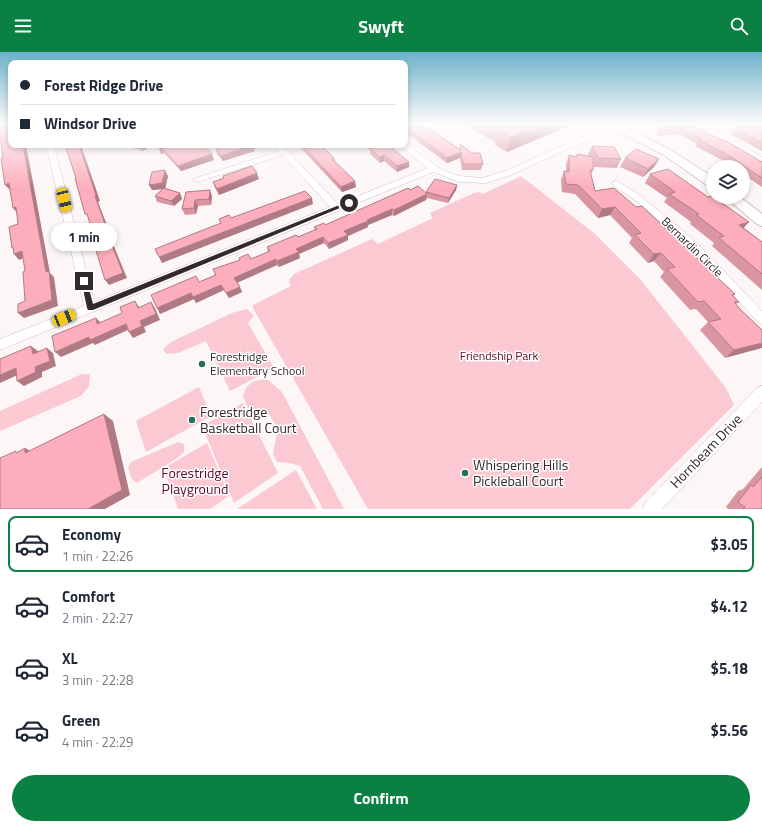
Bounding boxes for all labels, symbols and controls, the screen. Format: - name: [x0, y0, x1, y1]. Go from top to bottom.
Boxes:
- text: Swyft: [358, 13, 404, 40]
- icon: menu: [12, 15, 34, 37]
- icon: search: [728, 15, 750, 37]
- text: Forest Ridge Drive: [44, 74, 163, 97]
- text: Windsor Drive: [44, 112, 136, 135]
- map controls: [706, 160, 750, 204]
- button: layers: [706, 160, 750, 204]
- car: [55, 187, 73, 213]
- route start: [340, 194, 358, 212]
- street label: Bernardin Circle: [657, 212, 727, 281]
- callout: 1 min: [51, 223, 117, 251]
- text: 1 min: [68, 227, 100, 247]
- route end: [75, 272, 93, 290]
- car: [51, 308, 77, 328]
- park label: Friendship Park: [460, 346, 538, 365]
- place label: Forestridge Elementary School: [210, 347, 304, 380]
- marker: Forestridge Elementary School: [197, 359, 207, 369]
- place label: Forestridge Basketball Court: [200, 401, 297, 438]
- street label: Hornbeam Drive: [665, 409, 747, 492]
- marker: Forestridge Basketball Court: [187, 415, 197, 425]
- place label: Whispering Hills Pickleball Court: [473, 454, 568, 491]
- park label: Forestridge Playground: [161, 462, 229, 499]
- marker: Whispering Hills Pickleball Court: [460, 468, 470, 478]
- text: Economy: [62, 523, 121, 546]
- icon: car: [14, 526, 50, 562]
- text: $3.05: [711, 533, 748, 556]
- text: 1 min · 22:26: [62, 546, 133, 566]
- text: Comfort: [62, 585, 115, 608]
- icon: car: [14, 588, 50, 624]
- text: $4.12: [711, 595, 748, 618]
- text: 2 min · 22:27: [62, 608, 133, 628]
- text: XL: [62, 647, 78, 670]
- icon: car: [14, 650, 50, 686]
- text: $5.18: [711, 657, 748, 680]
- text: 3 min · 22:28: [62, 670, 133, 690]
- text: Green: [62, 709, 100, 732]
- icon: car: [14, 712, 50, 748]
- text: $5.56: [711, 719, 748, 742]
- text: 4 min · 22:29: [62, 732, 133, 752]
- button: Confirm: [12, 775, 750, 821]

